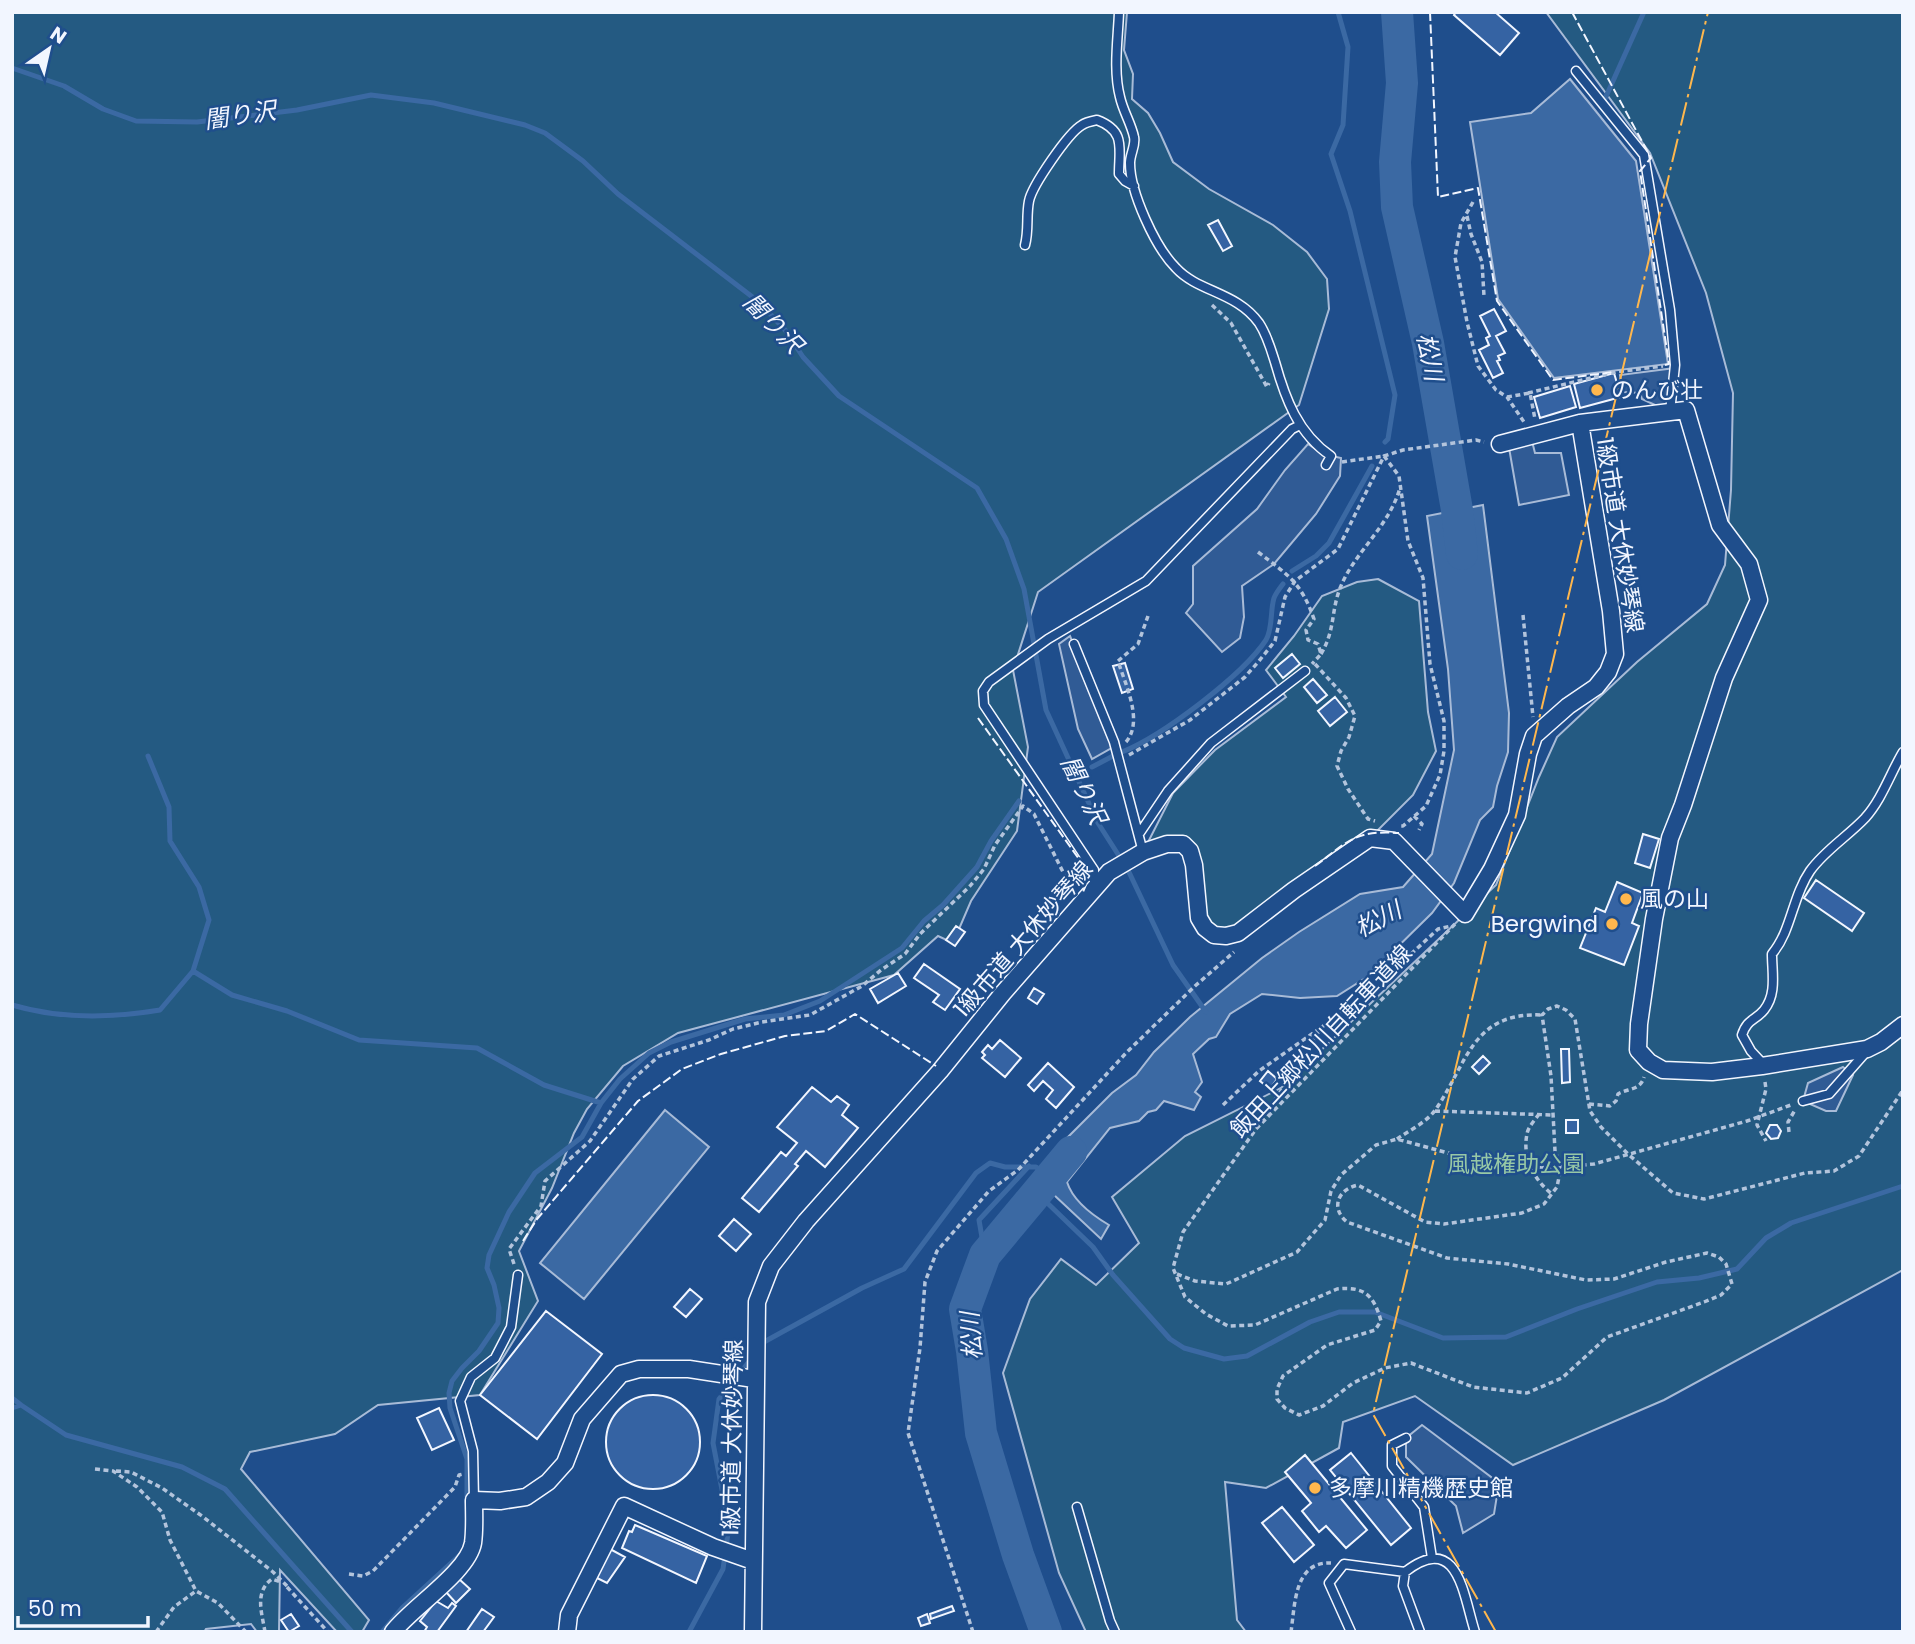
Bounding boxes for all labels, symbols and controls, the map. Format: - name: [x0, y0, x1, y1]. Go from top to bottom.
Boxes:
- north arrow: [14, 14, 84, 84]
- text: N: [45, 20, 72, 51]
- water label: 闇り沢: [202, 93, 281, 136]
- water label: 闇り沢: [736, 286, 812, 363]
- water label: 松川: [1409, 330, 1451, 387]
- place label: のんび壮: [1611, 374, 1703, 406]
- marker: のんび壮: [1589, 382, 1605, 398]
- street label: 1級市道 大休妙琴線: [1589, 435, 1651, 635]
- water label: 闇り沢: [1053, 750, 1116, 832]
- street label: 1級市道 大休妙琴線: [946, 854, 1100, 1024]
- place label: 風の山: [1640, 883, 1709, 915]
- marker: 風の山: [1618, 891, 1634, 907]
- water label: 松川: [1349, 892, 1410, 945]
- place label: Bergwind: [1491, 908, 1598, 940]
- marker: Bergwind: [1604, 916, 1620, 932]
- street label: 飯田上郷松川自転車道線: [1223, 938, 1419, 1144]
- park label: 風越権助公園: [1447, 1148, 1585, 1180]
- water label: 松川: [953, 1308, 989, 1361]
- street label: 1級市道 大休妙琴線: [714, 1339, 750, 1537]
- place label: 多摩川精機歴史館: [1329, 1472, 1513, 1504]
- marker: 多摩川精機歴史館: [1307, 1480, 1323, 1496]
- scale bar: [18, 1584, 147, 1628]
- text: 50 m: [28, 1594, 82, 1623]

